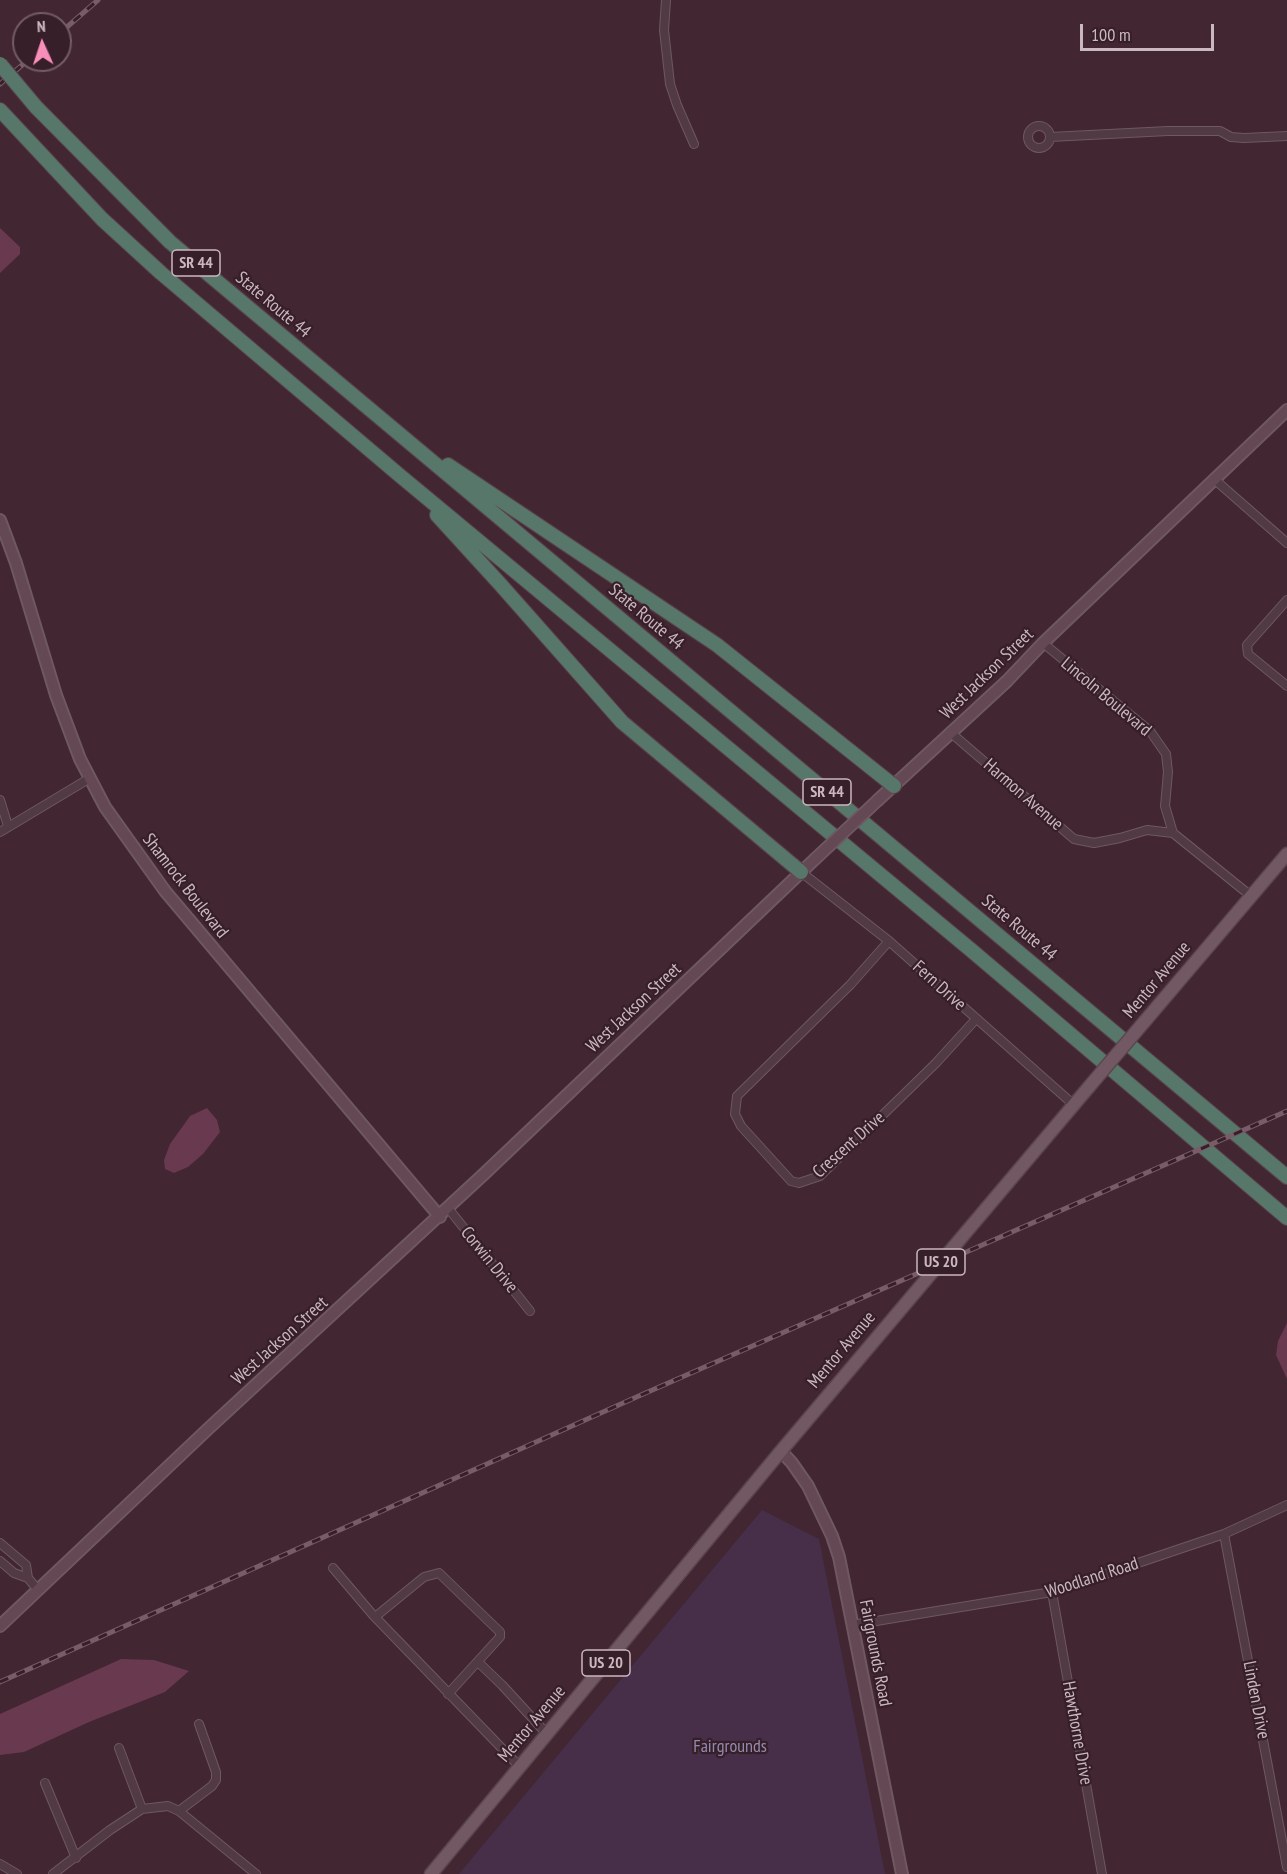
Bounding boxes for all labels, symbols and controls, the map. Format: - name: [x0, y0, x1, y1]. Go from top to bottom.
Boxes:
- north arrow: [12, 12, 72, 72]
- scale bar: [1083, 12, 1216, 50]
- text: N: [36, 16, 46, 36]
- text: 100 m: [1091, 23, 1131, 46]
- road number: SR 44: [172, 250, 220, 276]
- street label: State Route 44: [231, 267, 315, 343]
- street label: State Route 44: [604, 579, 688, 655]
- street label: West Jackson Street: [936, 624, 1038, 724]
- street label: Lincoln Boulevard: [1056, 653, 1156, 741]
- street label: Harmon Avenue: [979, 755, 1067, 835]
- road number: SR 44: [803, 779, 851, 805]
- street label: Shamrock Boulevard: [137, 829, 233, 943]
- street label: State Route 44: [977, 890, 1061, 966]
- street label: Mentor Avenue: [1119, 937, 1195, 1023]
- street label: Fern Drive: [908, 956, 970, 1016]
- street label: West Jackson Street: [582, 959, 686, 1057]
- street label: Crescent Drive: [809, 1107, 889, 1183]
- street label: Corwin Drive: [456, 1222, 522, 1298]
- road number: US 20: [917, 1249, 965, 1275]
- street label: West Jackson Street: [228, 1292, 332, 1390]
- street label: Mentor Avenue: [804, 1307, 880, 1393]
- street label: Woodland Road: [1043, 1553, 1141, 1603]
- street label: Fairgrounds Road: [854, 1598, 896, 1708]
- road number: US 20: [582, 1650, 630, 1676]
- street label: Linden Drive: [1238, 1659, 1274, 1741]
- street label: Hawthorne Drive: [1057, 1679, 1097, 1787]
- street label: Mentor Avenue: [494, 1681, 570, 1767]
- park label: Fairgrounds: [693, 1736, 767, 1758]

